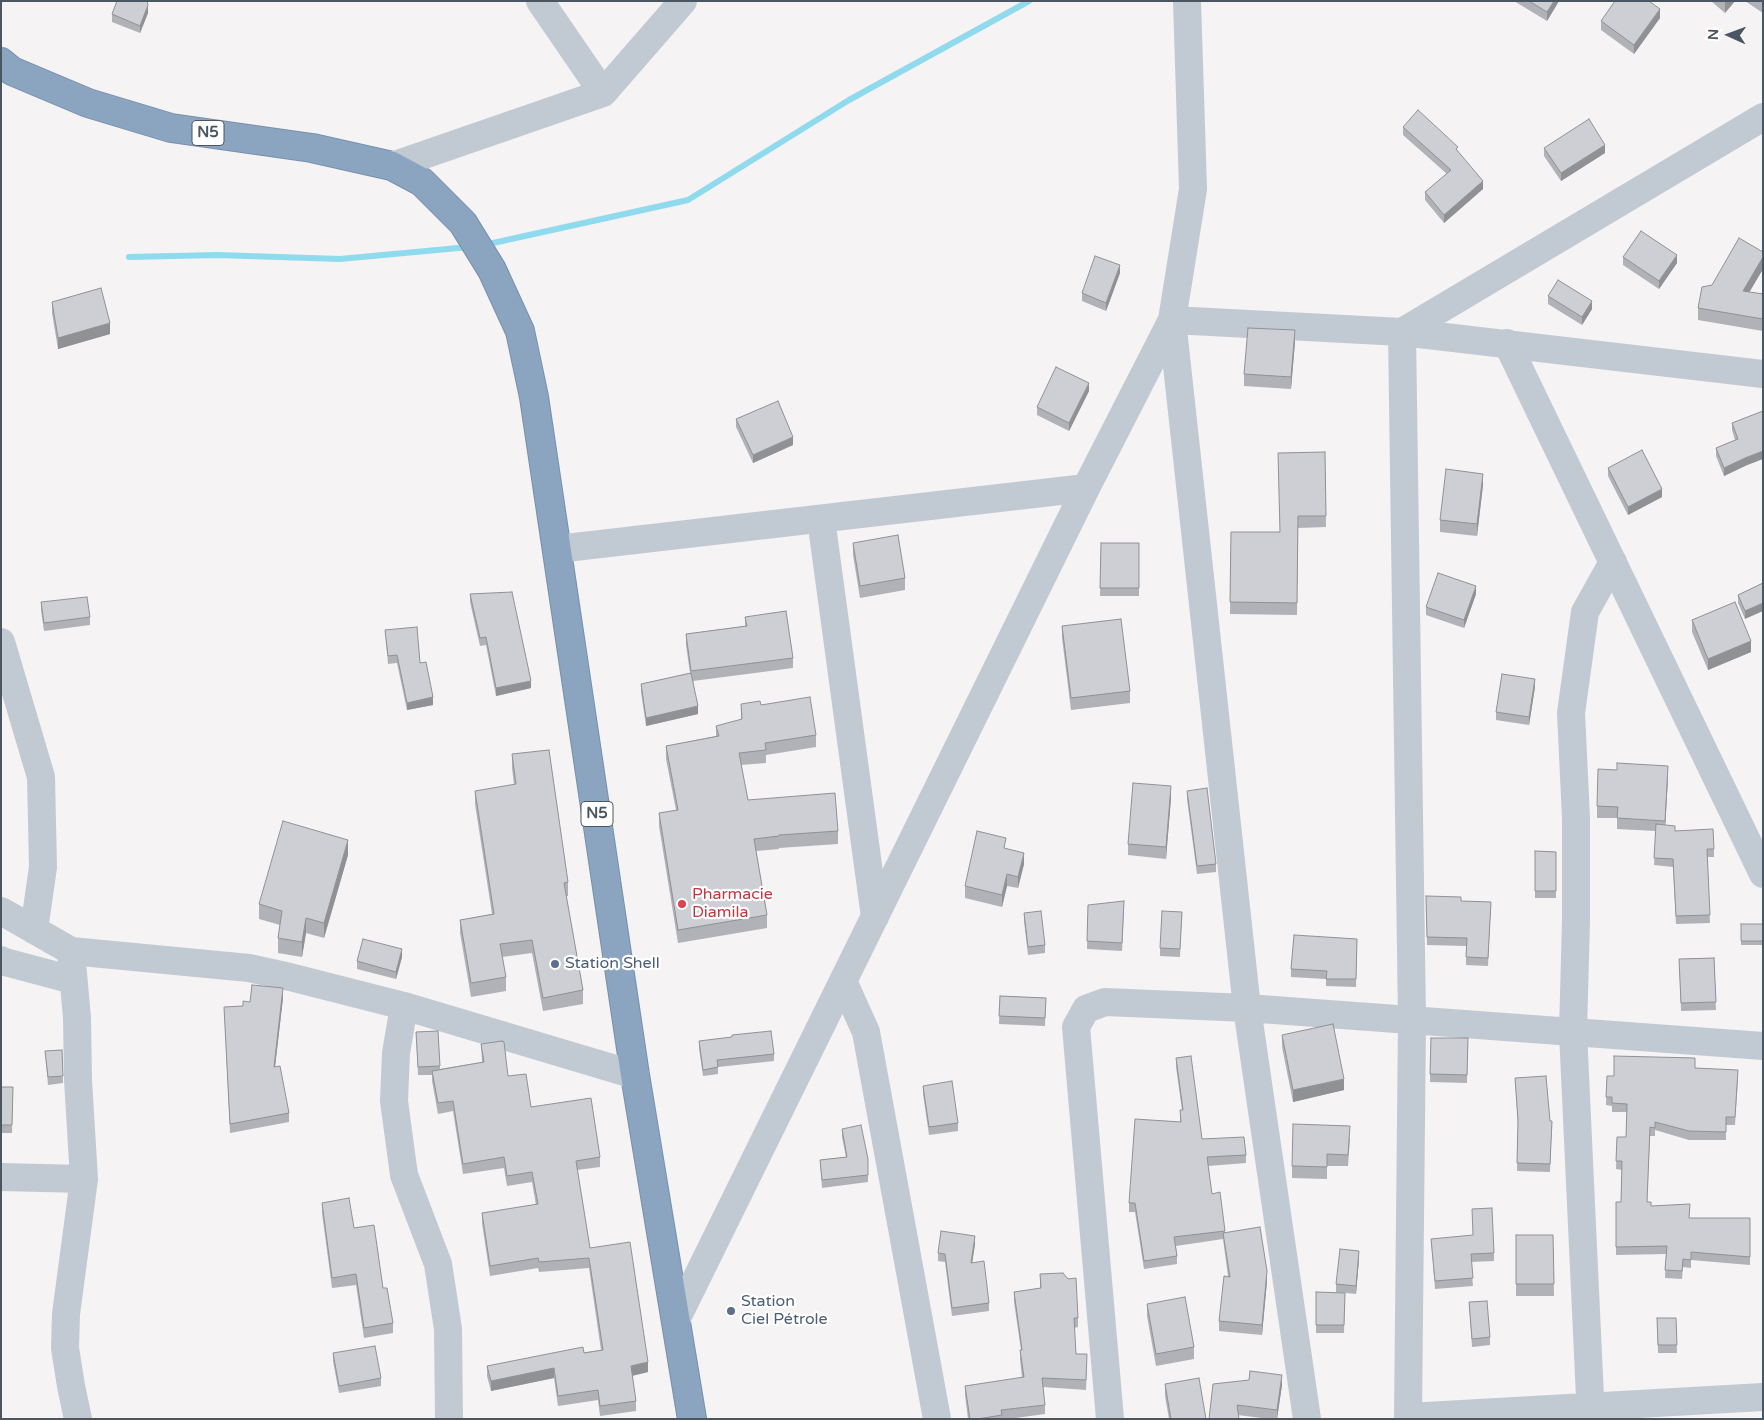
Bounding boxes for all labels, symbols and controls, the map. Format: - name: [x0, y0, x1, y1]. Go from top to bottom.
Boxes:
- north arrow: [1704, 10, 1754, 60]
- text: N: [1705, 29, 1722, 40]
- road number: N5: [192, 120, 224, 146]
- road number: N5: [581, 802, 613, 826]
- place label: Pharmacie Diamila: [692, 885, 773, 923]
- marker: Pharmacie Diamila: [676, 898, 688, 910]
- place label: Station Shell: [565, 954, 660, 974]
- marker: Station Shell: [549, 958, 561, 970]
- place label: Station Ciel Pétrole: [741, 1292, 828, 1330]
- marker: Station Ciel Pétrole: [725, 1305, 737, 1317]

